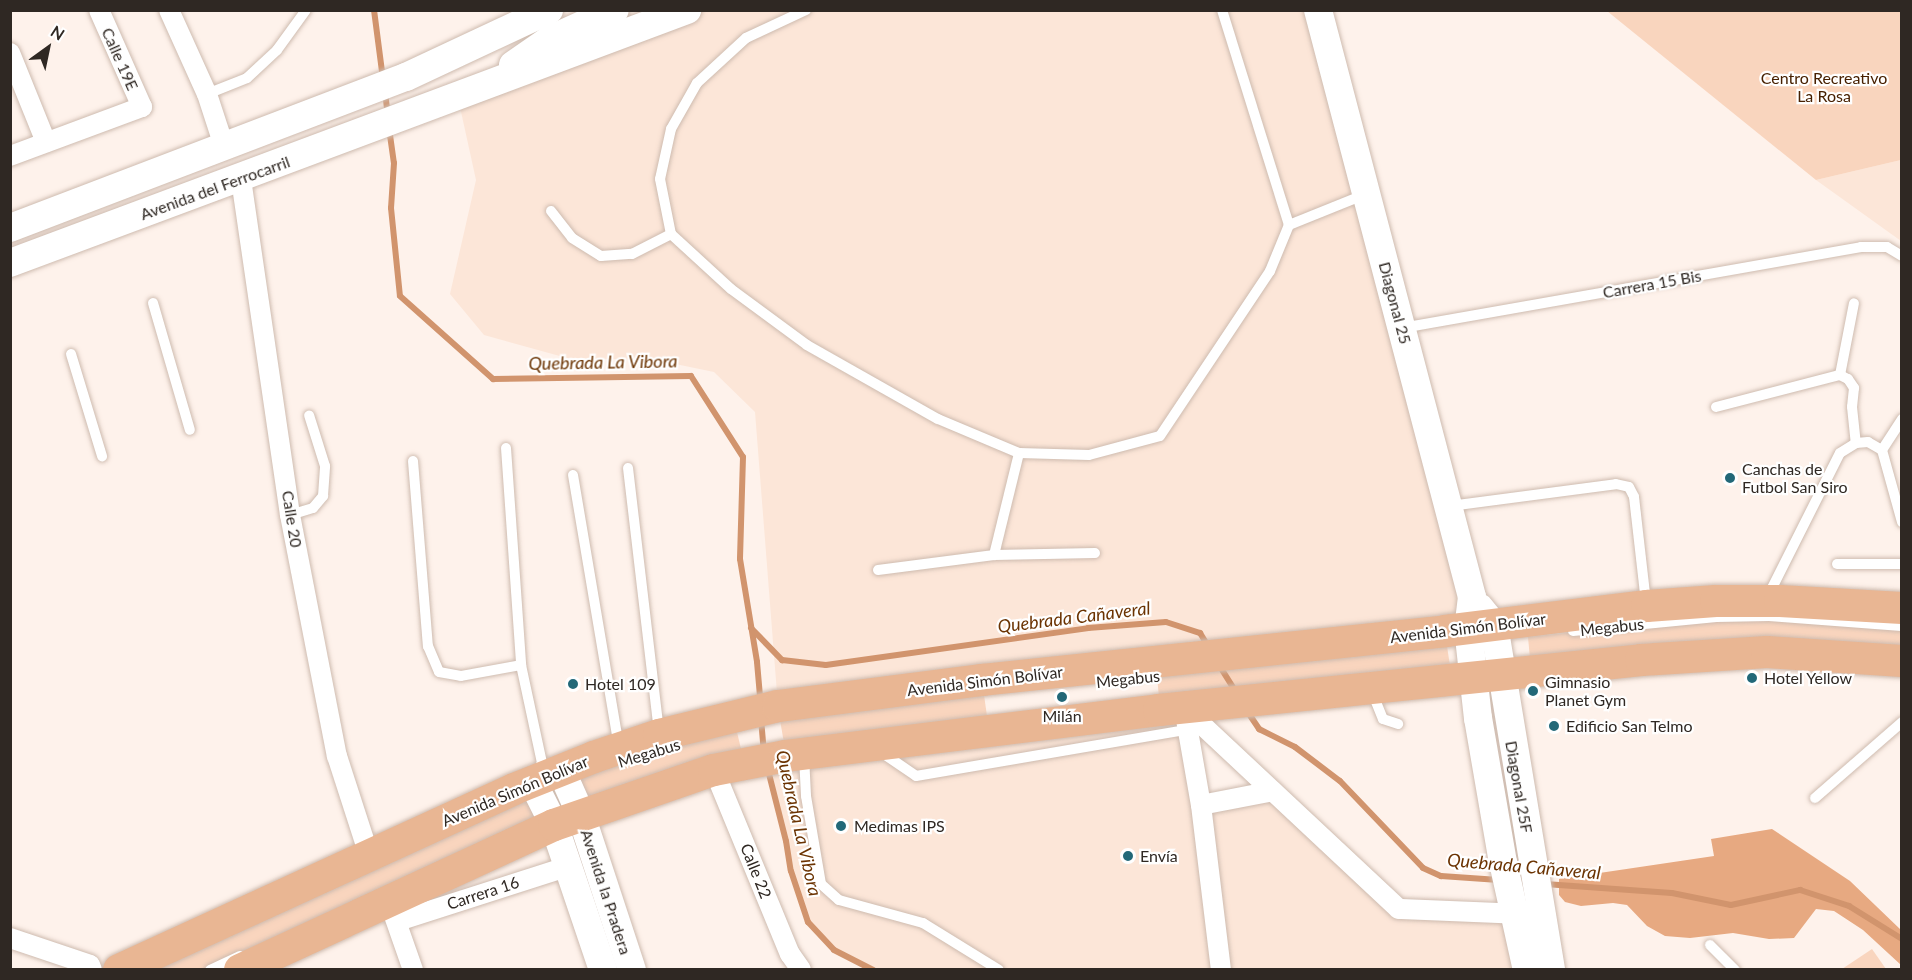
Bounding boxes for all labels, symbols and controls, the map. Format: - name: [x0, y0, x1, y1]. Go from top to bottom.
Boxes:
- north arrow: [18, 18, 78, 78]
- text: N: [48, 21, 68, 44]
- street label: Calle 19E: [98, 25, 142, 93]
- park label: Centro Recreativo La Rosa: [1761, 68, 1887, 106]
- street label: Avenida del Ferrocarril: [138, 152, 292, 224]
- street label: Diagonal 25: [1375, 260, 1415, 346]
- street label: Carrera 15 Bis: [1601, 266, 1703, 302]
- water label: Quebrada La Vibora: [528, 350, 678, 374]
- place label: Canchas de Futbol San Siro: [1742, 459, 1848, 497]
- marker: Canchas de Futbol San Siro: [1723, 471, 1737, 485]
- street label: Calle 20: [278, 489, 306, 549]
- water label: Quebrada Cañaveral: [996, 597, 1152, 637]
- street label: Avenida Simón Bolívar: [1389, 609, 1547, 647]
- street label: Megabus: [1579, 614, 1645, 640]
- street label: Avenida Simón Bolívar: [906, 662, 1064, 700]
- street label: Megabus: [1095, 666, 1161, 692]
- place label: Hotel Yellow: [1764, 668, 1853, 688]
- marker: Hotel Yellow: [1745, 671, 1759, 685]
- place label: Gimnasio Planet Gym: [1545, 672, 1626, 710]
- place label: Hotel 109: [585, 674, 656, 694]
- marker: Hotel 109: [566, 677, 580, 691]
- marker: Gimnasio Planet Gym: [1526, 684, 1540, 698]
- marker: Milán: [1055, 690, 1069, 704]
- place label: Milán: [1042, 706, 1082, 726]
- place label: Edificio San Telmo: [1566, 716, 1693, 736]
- marker: Edificio San Telmo: [1547, 719, 1561, 733]
- street label: Megabus: [616, 734, 682, 772]
- street label: Diagonal 25F: [1501, 739, 1537, 835]
- water label: Quebrada La Vibora: [772, 748, 826, 898]
- street label: Avenida Simón Bolívar: [439, 752, 591, 830]
- place label: Medimas IPS: [854, 816, 945, 836]
- marker: Medimas IPS: [832, 817, 850, 835]
- street label: Avenida la Pradera: [577, 827, 635, 957]
- street label: Calle 22: [736, 841, 776, 901]
- place label: Envía: [1140, 846, 1178, 866]
- marker: Envía: [1121, 849, 1135, 863]
- water label: Quebrada Cañaveral: [1446, 849, 1602, 883]
- street label: Carrera 16: [445, 872, 521, 914]

